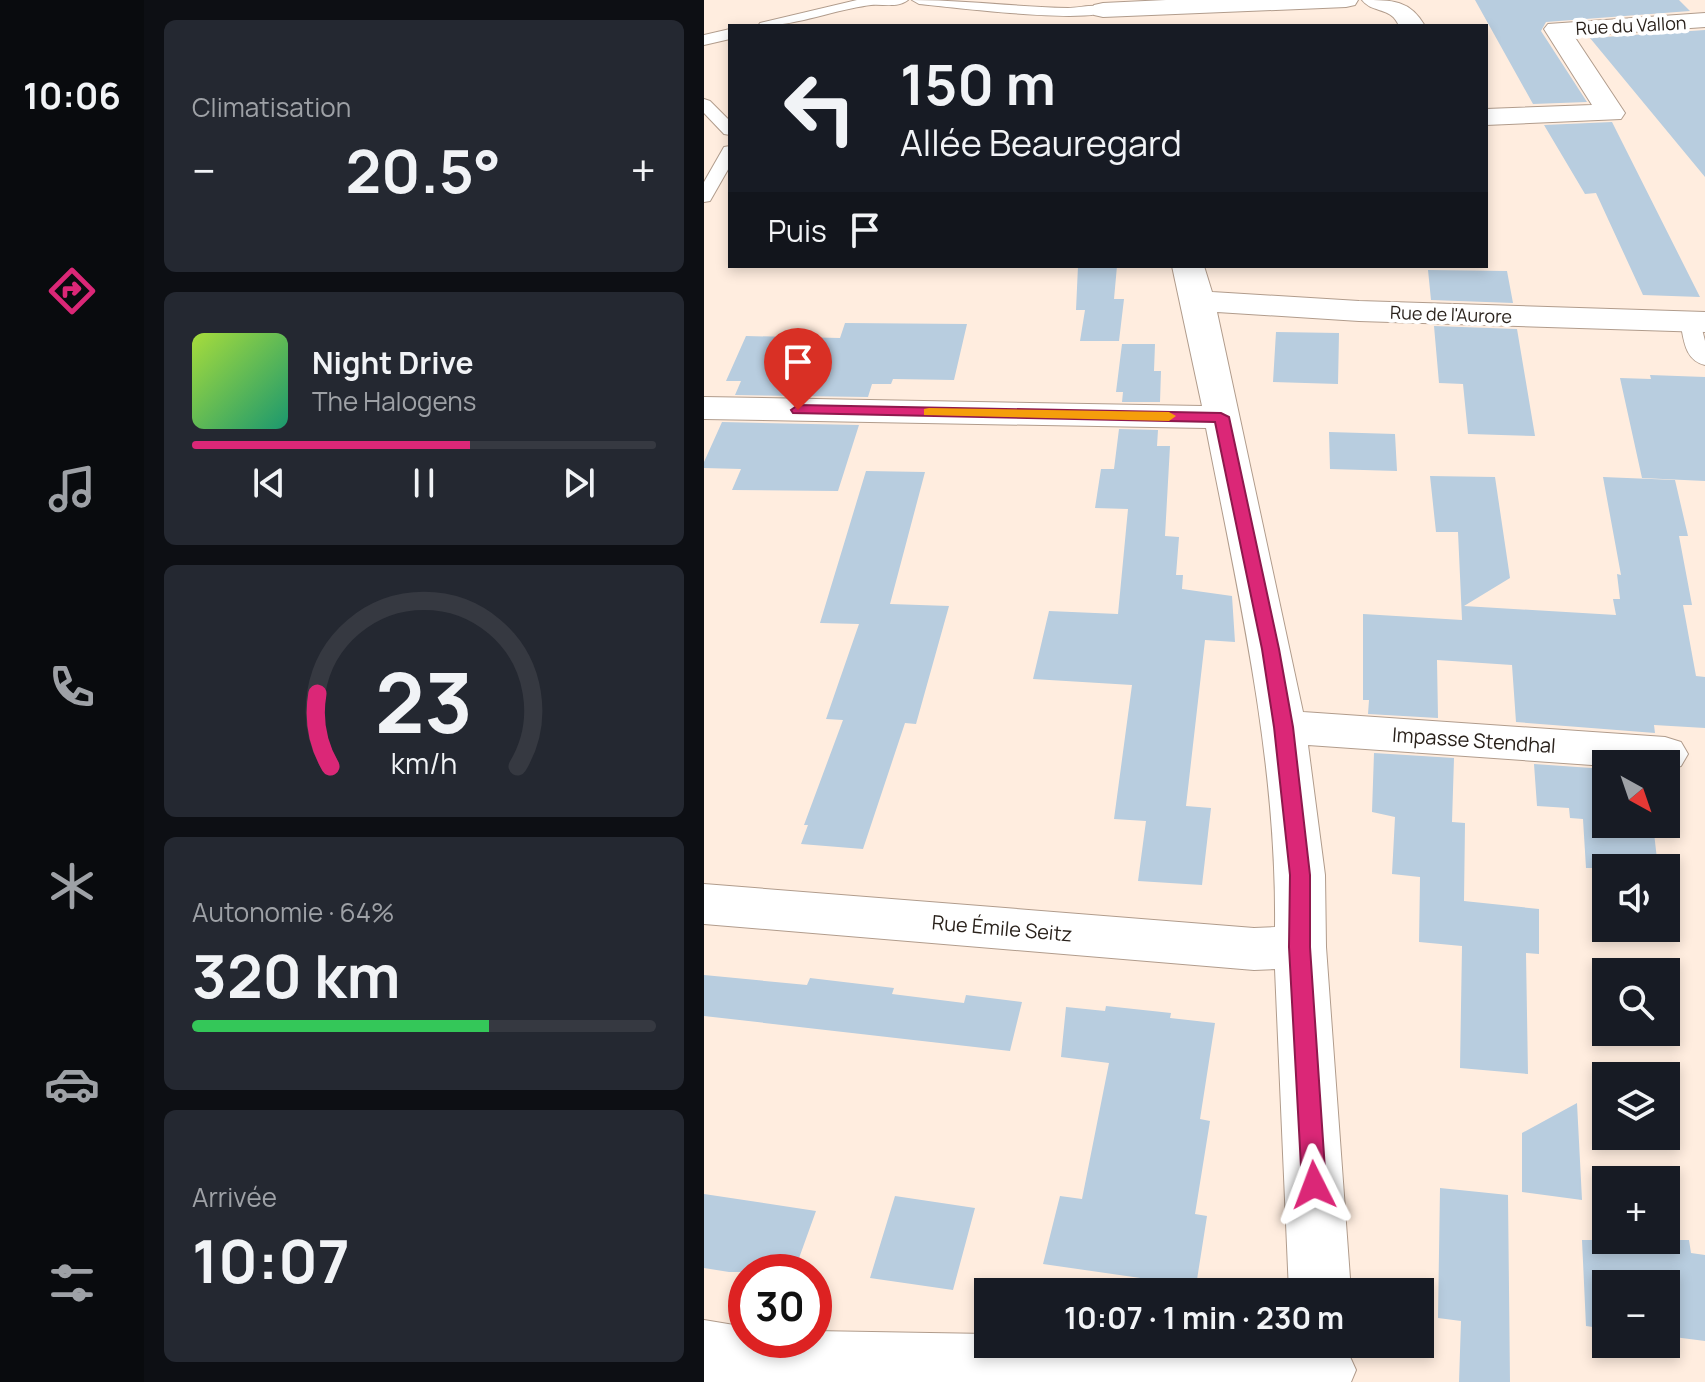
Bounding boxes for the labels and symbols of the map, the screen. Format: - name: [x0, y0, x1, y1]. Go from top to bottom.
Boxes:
- street label: Rue du Vallon: [1575, 10, 1687, 40]
- street label: Rue de l'Aurore: [1390, 300, 1512, 328]
- pin: [764, 328, 832, 410]
- street label: Impasse Stendhal: [1391, 721, 1557, 759]
- north arrow: [1592, 750, 1680, 838]
- street label: Rue Émile Seitz: [931, 908, 1073, 948]
- position arrow: [1272, 1143, 1356, 1227]
- speed limit sign: 30: [728, 1254, 832, 1358]

